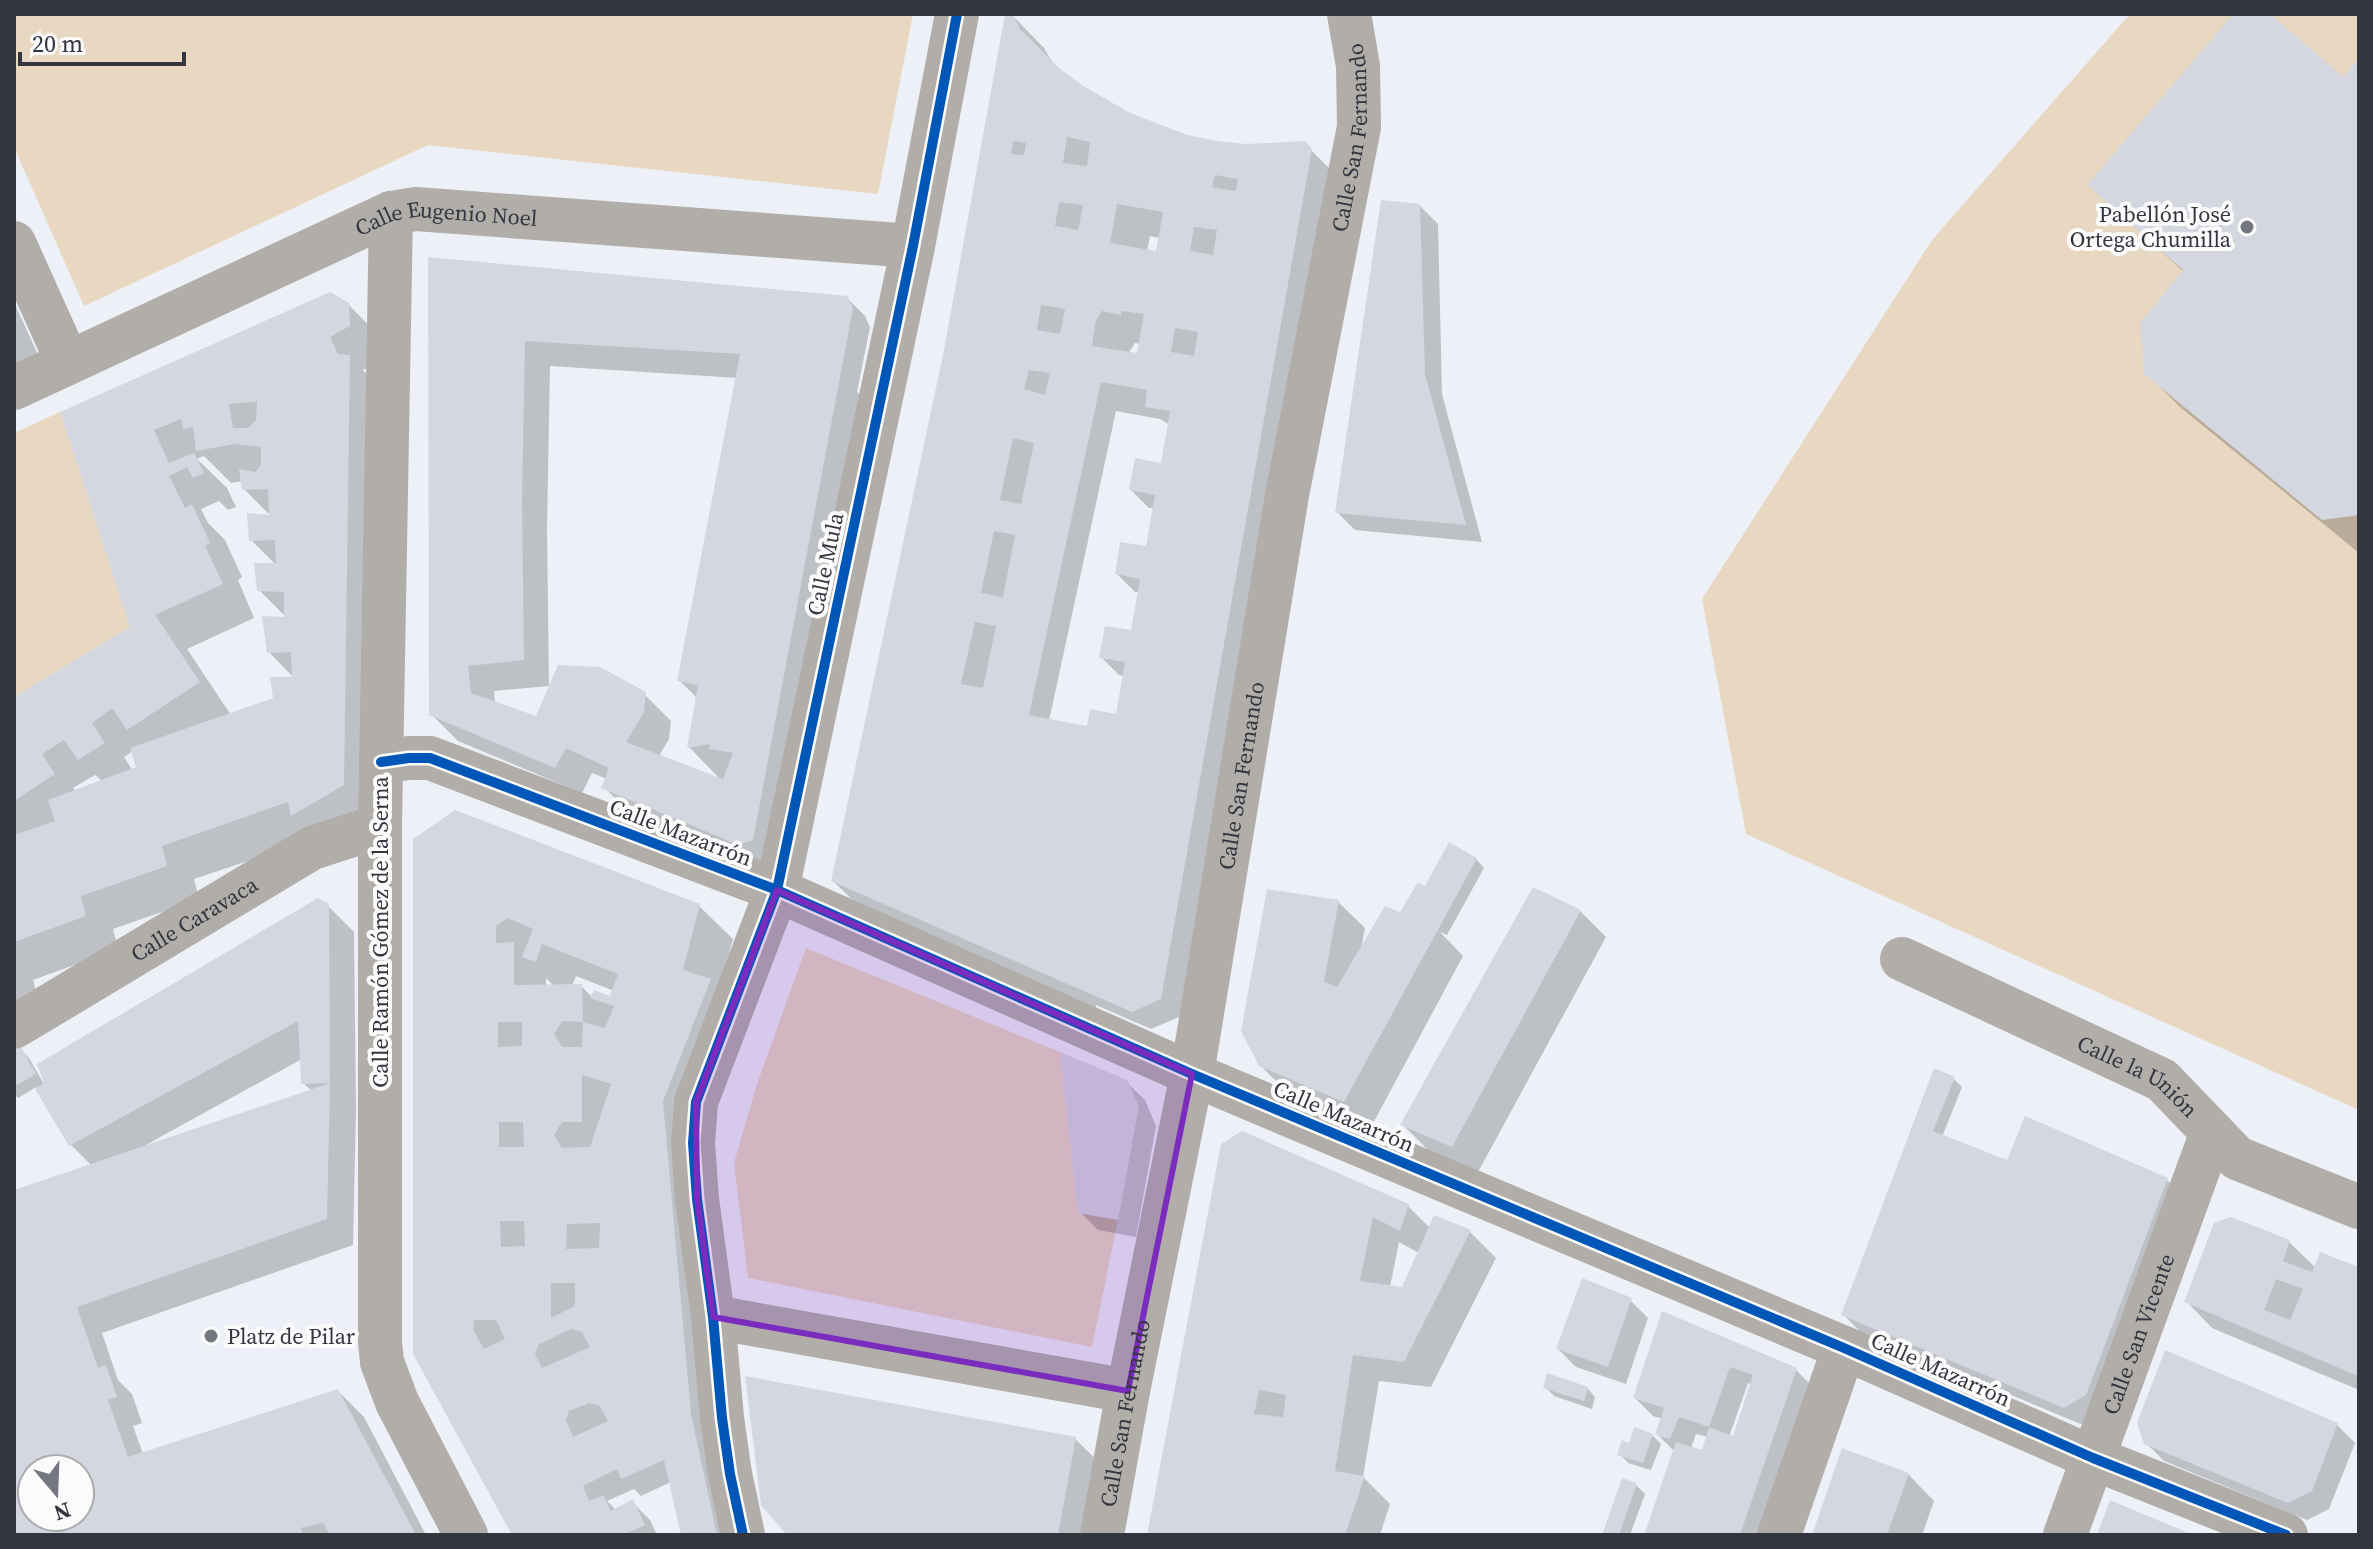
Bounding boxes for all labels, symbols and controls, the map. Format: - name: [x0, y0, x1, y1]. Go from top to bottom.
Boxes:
- scale bar: [20, 16, 184, 66]
- text: 20 m: [32, 27, 83, 60]
- street label: Calle San Fernando: [1324, 41, 1374, 234]
- street label: Calle Eugenio Noel: [350, 194, 539, 243]
- place label: Pabellón José Ortega Chumilla: [2070, 199, 2232, 254]
- marker: Pabellón José Ortega Chumilla: [2238, 218, 2256, 236]
- street label: Calle Mula: [799, 509, 851, 618]
- street label: Calle San Fernando: [1211, 679, 1271, 872]
- street label: Calle Ramón Gómez de la Serna: [365, 776, 395, 1088]
- street label: Calle Mazarrón: [606, 791, 756, 873]
- street label: Calle Caravaca: [125, 869, 264, 969]
- street label: Calle la Unión: [2072, 1028, 2205, 1124]
- street label: Calle Mazarrón: [1269, 1073, 1419, 1159]
- street label: Calle San Vicente: [2095, 1249, 2181, 1419]
- street label: Calle San Fernando: [1092, 1317, 1157, 1509]
- place label: Platz de Pilar: [227, 1321, 356, 1351]
- street label: Calle Mazarrón: [1866, 1325, 2016, 1413]
- marker: Platz de Pilar: [202, 1327, 220, 1345]
- north arrow: [16, 1453, 96, 1533]
- text: N: [50, 1495, 75, 1529]

